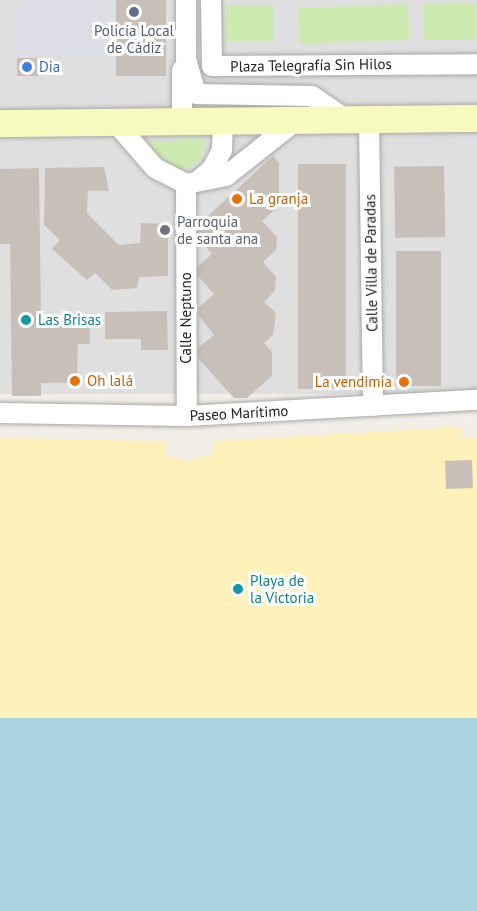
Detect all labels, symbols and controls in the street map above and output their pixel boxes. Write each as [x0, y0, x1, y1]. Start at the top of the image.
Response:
marker: Policía Local de Cádiz [127, 5, 141, 19]
place label: Policía Local de Cádiz [94, 21, 174, 56]
street label: Plaza Telegrafía Sin Hilos [230, 55, 392, 75]
place label: Dia [39, 58, 60, 76]
marker: Dia [20, 60, 34, 74]
place label: La granja [249, 190, 308, 208]
marker: La granja [230, 192, 244, 206]
street label: Calle Villa de Paradas [361, 194, 381, 332]
place label: Parroquia de santa ana [177, 212, 258, 247]
marker: Parroquia de santa ana [158, 223, 172, 237]
street label: Calle Neptuno [177, 272, 195, 364]
place label: Las Brisas [38, 311, 101, 329]
marker: Las Brisas [19, 313, 33, 327]
place label: Oh lalá [87, 372, 133, 390]
place label: La vendimia [314, 373, 392, 391]
marker: Oh lalá [68, 374, 82, 388]
marker: La vendimia [397, 375, 411, 389]
street label: Paseo Marítimo [189, 401, 289, 425]
place label: Playa de la Victoria [250, 571, 315, 606]
marker: Playa de la Victoria [231, 582, 245, 596]

